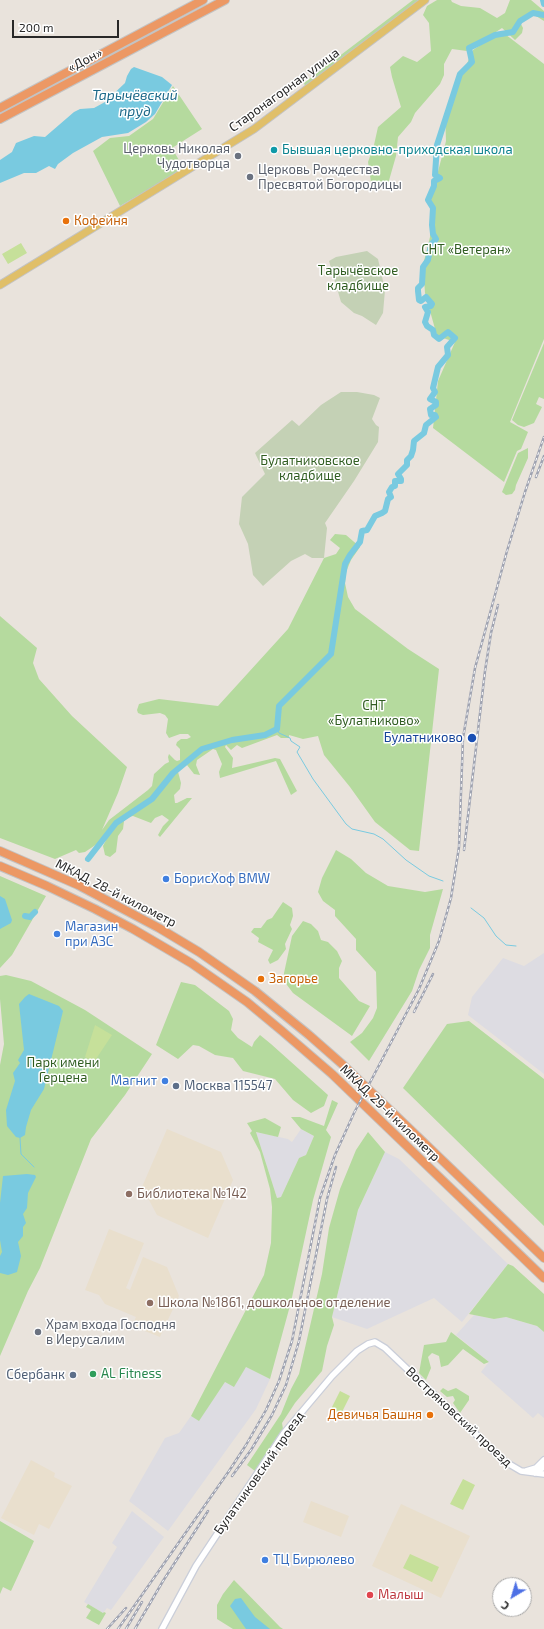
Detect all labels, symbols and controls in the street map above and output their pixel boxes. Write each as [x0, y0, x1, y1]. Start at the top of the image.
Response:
scale bar [14, 12, 121, 38]
text: 200 m [19, 20, 53, 34]
street label: «Дон» [65, 45, 105, 75]
street label: Старонагорная улица [226, 45, 342, 135]
water label: Тарычёвский пруд [92, 87, 178, 120]
place label: Церковь Николая Чудотворца [123, 141, 230, 172]
place label: Бывшая церковно-приходская школа [282, 142, 513, 158]
marker: Бывшая церковно-приходская школа [269, 145, 279, 155]
marker: Церковь Николая Чудотворца [233, 151, 243, 161]
place label: Церковь Рождества Пресвятой Богородицы [258, 162, 402, 193]
marker: Церковь Рождества Пресвятой Богородицы [245, 172, 255, 182]
place label: Кофейня [74, 213, 128, 229]
marker: Кофейня [61, 216, 71, 226]
park label: СНТ «Ветеран» [421, 242, 511, 258]
park label: Тарычёвское кладбище [318, 263, 398, 294]
park label: Булатниковское кладбище [260, 453, 360, 484]
park label: СНТ «Булатниково» [328, 698, 420, 729]
place label: Булатниково [384, 730, 463, 746]
marker: Булатниково [466, 732, 478, 744]
street label: МКАД, 28-й километр [53, 856, 179, 930]
place label: БорисХоф BMW [174, 871, 270, 887]
marker: БорисХоф BMW [161, 874, 171, 884]
place label: Магазин при АЗС [65, 919, 118, 950]
marker: Магазин при АЗС [52, 929, 62, 939]
place label: Загорье [269, 971, 318, 987]
marker: Загорье [256, 974, 266, 984]
park label: Парк имени Герцена [27, 1055, 99, 1086]
street label: МКАД, 29-й километр [337, 1061, 443, 1165]
place label: Магнит [111, 1073, 157, 1089]
marker: Магнит [160, 1076, 170, 1086]
place label: Москва 115547 [184, 1078, 272, 1094]
marker: Москва 115547 [171, 1081, 181, 1091]
place label: Библиотека №142 [137, 1186, 247, 1202]
marker: Библиотека №142 [124, 1189, 134, 1199]
place label: Школа №1861, дошкольное отделение [158, 1295, 391, 1311]
marker: Школа №1861, дошкольное отделение [145, 1298, 155, 1308]
place label: Храм входа Господня в Иерусалим [46, 1317, 176, 1348]
marker: Храм входа Господня в Иерусалим [33, 1327, 43, 1337]
street label: Востряковский проезд [403, 1364, 515, 1470]
place label: AL Fitness [101, 1366, 162, 1382]
place label: Сбербанк [6, 1367, 65, 1383]
marker: AL Fitness [88, 1369, 98, 1379]
marker: Сбербанк [68, 1370, 78, 1380]
place label: Девичья Башня [327, 1407, 422, 1423]
street label: Булатниковский проезд [211, 1408, 307, 1538]
marker: Девичья Башня [425, 1410, 435, 1420]
place label: ТЦ Бирюлево [273, 1552, 355, 1568]
marker: ТЦ Бирюлево [260, 1555, 270, 1565]
north arrow [492, 1577, 532, 1617]
place label: Малыш [378, 1587, 424, 1603]
marker: Малыш [365, 1590, 375, 1600]
text: С [498, 1599, 511, 1613]

